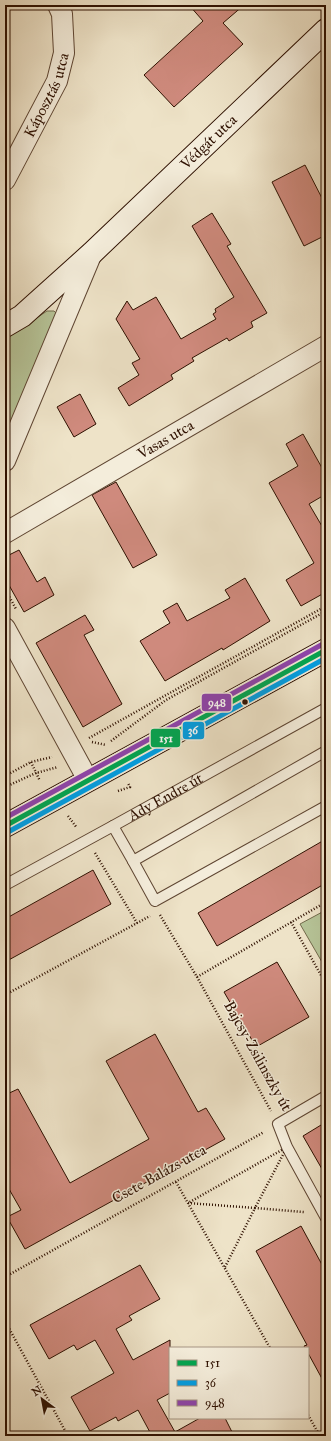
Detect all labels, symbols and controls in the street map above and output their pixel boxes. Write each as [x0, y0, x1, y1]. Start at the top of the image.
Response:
street label: Káposztás utca [20, 50, 73, 140]
street label: Védgát utca [176, 110, 241, 174]
street label: Vasas utca [133, 416, 198, 463]
line badge: 948 [201, 693, 232, 712]
text: 948 [208, 696, 226, 710]
unlabelled marker [240, 697, 250, 707]
line badge: 36 [182, 721, 205, 740]
text: 36 [188, 724, 199, 738]
line badge: 151 [150, 728, 181, 748]
text: 151 [159, 732, 174, 745]
street label: Ady Endre út [124, 769, 206, 825]
street label: Bajcsy-Zsilinszky út [220, 998, 296, 1115]
street label: Csete Balázs utca [109, 1140, 210, 1207]
legend [169, 1347, 309, 1419]
text: 151 [205, 1356, 220, 1370]
text: 36 [205, 1376, 217, 1390]
north arrow [22, 1379, 62, 1419]
text: N [30, 1383, 45, 1399]
text: 948 [205, 1396, 225, 1410]

